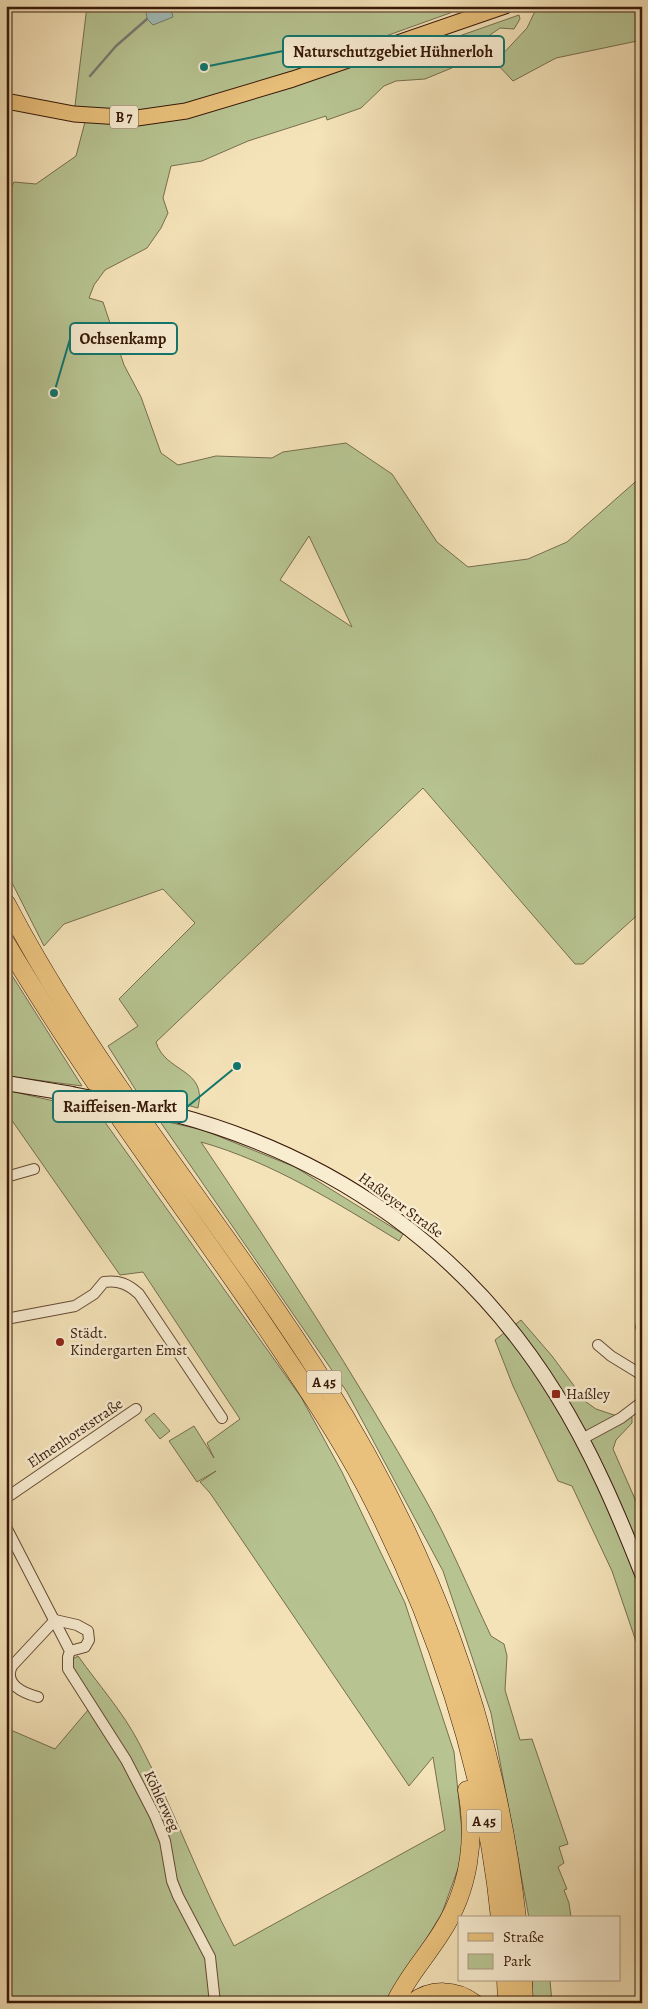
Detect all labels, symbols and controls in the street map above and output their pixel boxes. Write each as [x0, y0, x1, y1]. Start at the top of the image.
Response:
callout: Naturschutzgebiet Hühnerloh [283, 36, 504, 67]
text: Naturschutzgebiet Hühnerloh [293, 41, 493, 63]
road number: B 7 [110, 105, 138, 128]
callout: Ochsenkamp [70, 323, 177, 354]
text: Ochsenkamp [80, 328, 167, 350]
callout: Raiffeisen-Markt [53, 1091, 187, 1122]
text: Raiffeisen-Markt [63, 1096, 178, 1118]
street label: Haßleyer Straße [355, 1167, 448, 1243]
place label: Städt. Kindergarten Emst [70, 1323, 187, 1360]
marker: Städt. Kindergarten Emst [54, 1336, 66, 1348]
road number: A 45 [306, 1370, 342, 1394]
place label: Haßley [566, 1384, 610, 1404]
marker: Haßley [550, 1388, 562, 1400]
street label: Elmenhorststraße [23, 1393, 127, 1472]
street label: Köhlerweg [139, 1767, 185, 1835]
road number: A 45 [466, 1810, 502, 1832]
legend [458, 1916, 620, 1982]
text: Straße [503, 1927, 544, 1947]
text: Park [503, 1951, 532, 1971]

